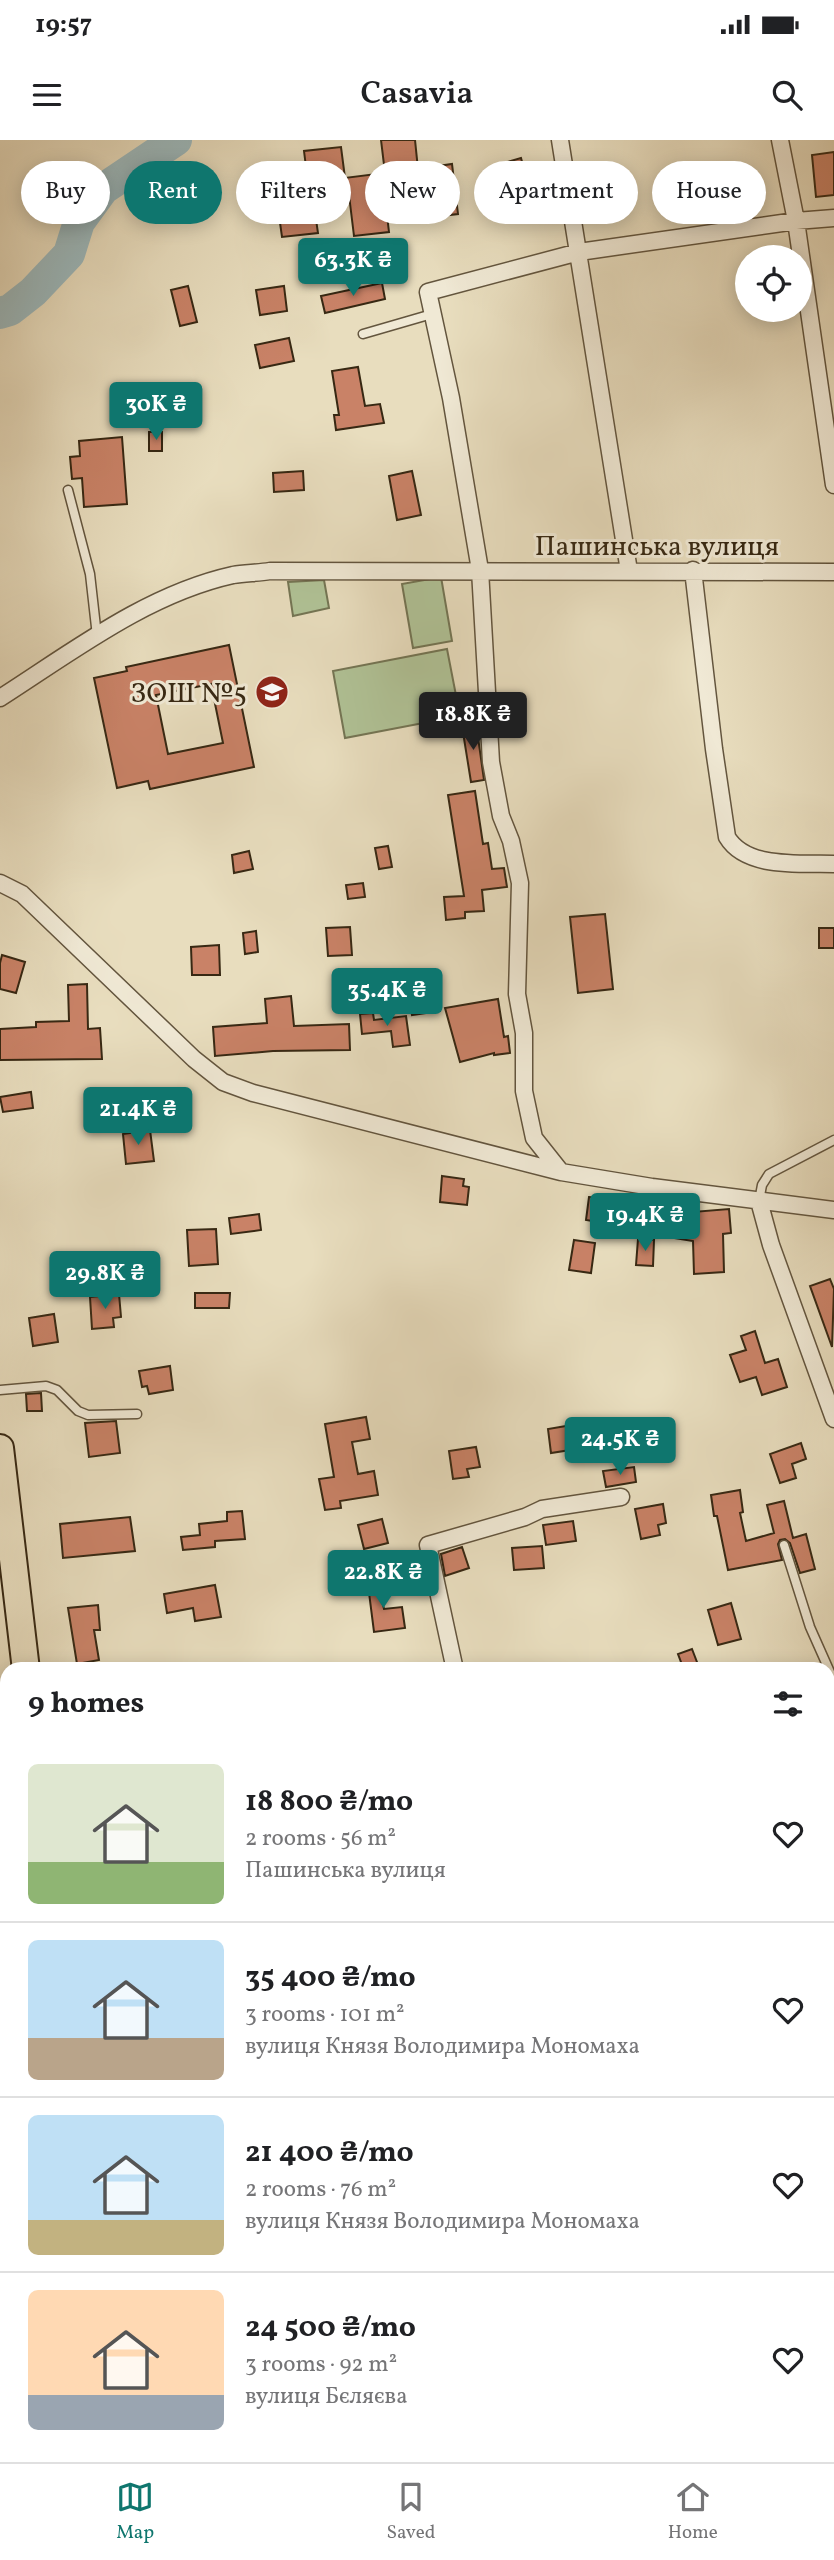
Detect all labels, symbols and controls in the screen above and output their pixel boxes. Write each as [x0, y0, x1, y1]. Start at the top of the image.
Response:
text: 19:57 [35, 7, 92, 43]
text: Casavia [361, 73, 473, 117]
icon: menu [28, 76, 66, 114]
icon: search [768, 76, 806, 114]
chip: Buy [21, 161, 110, 224]
chip: Rent [124, 161, 222, 224]
chip: Filters [236, 161, 351, 224]
chip: New [365, 161, 460, 224]
chip: Apartment [474, 161, 638, 224]
chip: House [652, 161, 766, 224]
pin: 63.3K ₴ [288, 239, 418, 298]
text: 63.3K ₴ [314, 245, 392, 277]
map controls [735, 245, 812, 322]
button: locate [735, 245, 812, 322]
pin: 30K ₴ [107, 383, 205, 442]
text: 30K ₴ [125, 389, 187, 421]
street label: Пашинська вулиця [535, 528, 779, 567]
school or university icon: ЗОШ №5 [253, 673, 291, 711]
place label: ЗОШ №5 [131, 675, 247, 714]
pin: 18.8K ₴ [408, 692, 538, 752]
text: 18.8K ₴ [435, 699, 511, 731]
pin: 35.4K ₴ [322, 968, 452, 1028]
text: 35.4K ₴ [348, 975, 426, 1007]
pin: 21.4K ₴ [73, 1088, 203, 1147]
text: 21.4K ₴ [99, 1094, 177, 1126]
pin: 19.4K ₴ [580, 1194, 710, 1253]
text: 19.4K ₴ [606, 1200, 684, 1232]
pin: 29.8K ₴ [40, 1252, 170, 1311]
text: 29.8K ₴ [65, 1258, 145, 1290]
pin: 24.5K ₴ [555, 1418, 685, 1477]
text: 24.5K ₴ [581, 1424, 659, 1456]
pin: 22.8K ₴ [318, 1550, 448, 1610]
text: 22.8K ₴ [344, 1557, 422, 1589]
text: 9 homes [28, 1683, 144, 1725]
icon: filters [769, 1685, 807, 1723]
text: 18 800 ₴/mo [245, 1781, 413, 1823]
icon: home [84, 1792, 168, 1876]
icon: heart [769, 1815, 807, 1853]
text: 2 rooms · 56 m² [245, 1823, 396, 1855]
text: Пашинська вулиця [245, 1855, 446, 1887]
text: 35 400 ₴/mo [245, 1957, 416, 1999]
icon: home [84, 1968, 168, 2052]
icon: heart [769, 1991, 807, 2029]
text: 3 rooms · 101 m² [245, 1999, 405, 2031]
text: вулиця Князя Володимира Мономаха [245, 2031, 640, 2063]
text: 21 400 ₴/mo [245, 2132, 414, 2174]
icon: home [84, 2143, 168, 2227]
icon: heart [769, 2166, 807, 2204]
text: 2 rooms · 76 m² [245, 2174, 396, 2206]
text: вулиця Князя Володимира Мономаха [245, 2206, 640, 2238]
text: 24 500 ₴/mo [245, 2307, 416, 2349]
icon: home [84, 2318, 168, 2402]
icon: heart [769, 2341, 807, 2379]
text: 3 rooms · 92 m² [245, 2349, 397, 2381]
text: вулиця Бєляєва [245, 2381, 408, 2413]
tab: Map [116, 2478, 154, 2546]
tab: Saved [386, 2478, 435, 2546]
tab: Home [668, 2478, 718, 2546]

